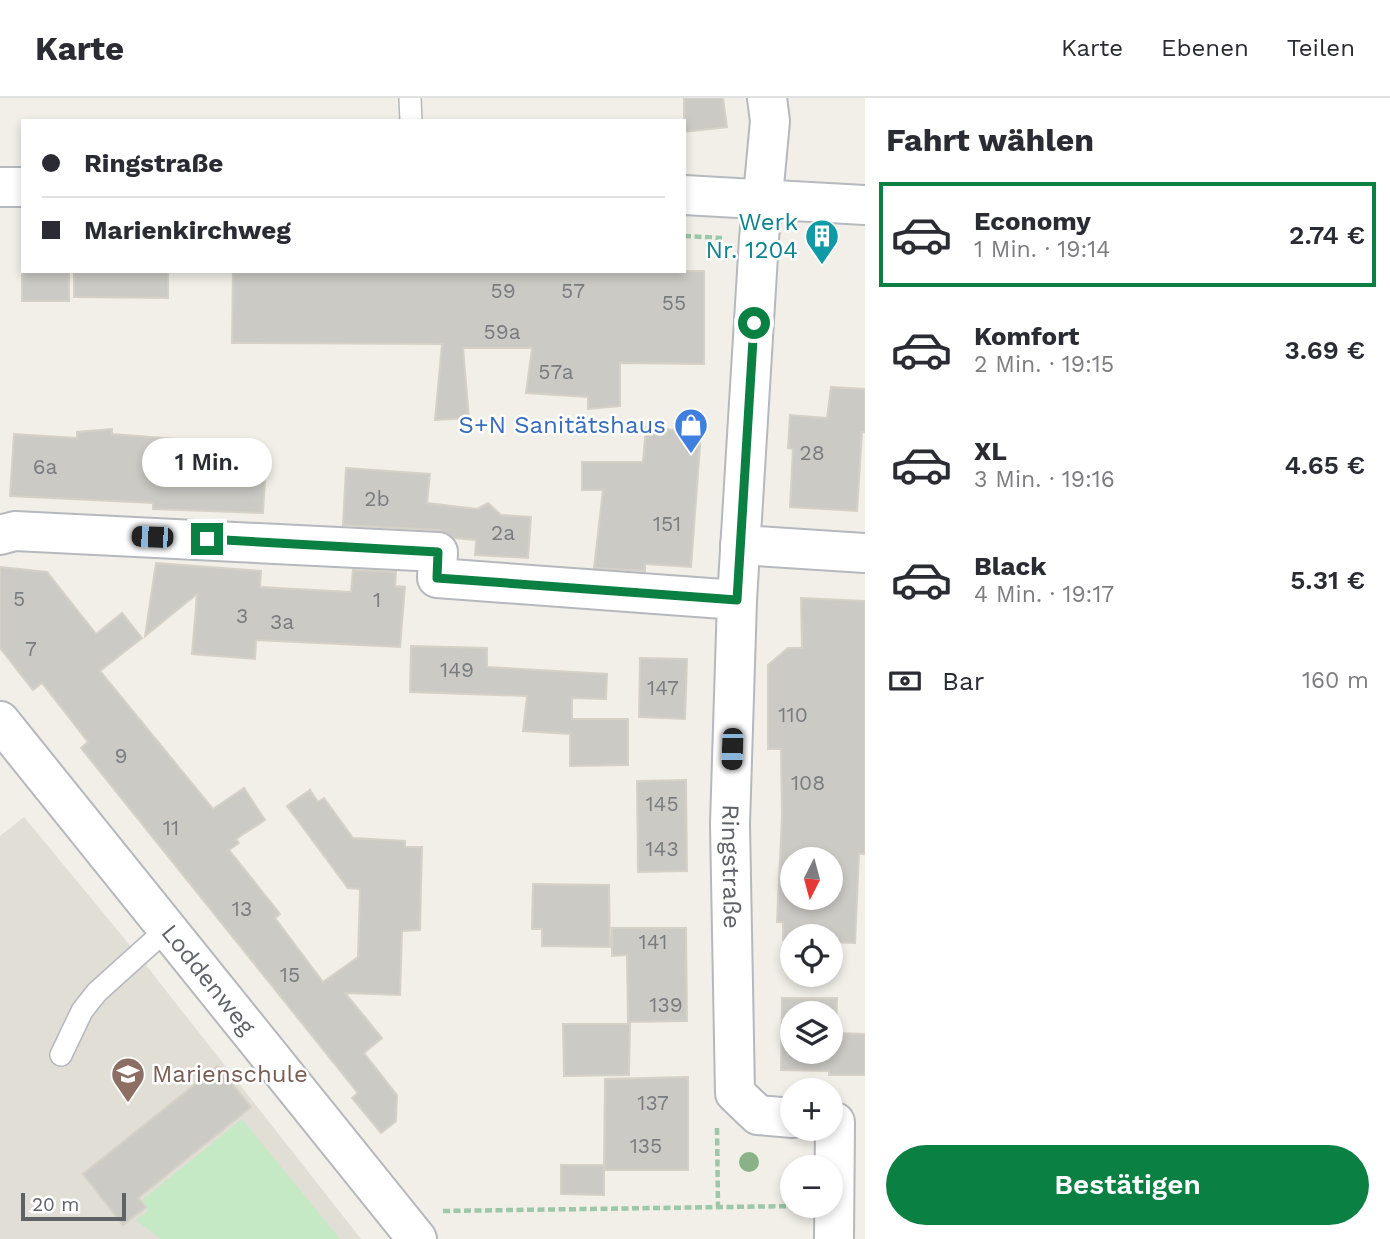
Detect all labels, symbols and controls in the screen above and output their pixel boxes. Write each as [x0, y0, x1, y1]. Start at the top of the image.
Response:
text: Karte [35, 29, 124, 68]
text: Karte [1061, 34, 1123, 62]
text: Ebenen [1161, 34, 1249, 62]
text: Teilen [1287, 34, 1355, 62]
text: Fahrt wählen [886, 121, 1094, 159]
text: Ringstraße [84, 148, 223, 178]
icon: car [890, 203, 953, 266]
text: Economy [974, 206, 1091, 236]
place label: Werk Nr. 1204 [706, 208, 798, 264]
text: Marienkirchweg [84, 215, 291, 245]
building icon: Werk Nr. 1204 [803, 217, 841, 266]
text: 2.74 € [1289, 220, 1365, 250]
text: 1 Min. · 19:14 [974, 236, 1110, 263]
house number: 59 [490, 278, 516, 303]
house number: 57 [561, 278, 585, 303]
house number: 55 [662, 290, 686, 315]
route start [738, 307, 770, 339]
icon: car [890, 318, 953, 381]
house number: 59a [483, 319, 521, 344]
text: Komfort [974, 321, 1079, 351]
text: 3.69 € [1284, 335, 1365, 365]
text: 2 Min. · 19:15 [974, 351, 1114, 378]
house number: 57a [538, 359, 574, 384]
shop icon: S+N Sanitätshaus [672, 406, 710, 455]
place label: S+N Sanitätshaus [459, 411, 666, 439]
icon: car [890, 433, 953, 496]
text: XL [974, 436, 1007, 466]
callout: 1 Min. [142, 438, 272, 486]
house number: 28 [799, 440, 825, 465]
text: 1 Min. [175, 449, 239, 476]
text: 4.65 € [1284, 450, 1365, 480]
house number: 6a [33, 454, 57, 479]
text: 3 Min. · 19:16 [974, 466, 1115, 493]
house number: 2b [364, 486, 390, 511]
house number: 151 [653, 511, 681, 536]
house number: 2a [491, 520, 515, 545]
route end [191, 523, 223, 555]
car [131, 526, 174, 548]
icon: car [890, 548, 953, 611]
text: Black [974, 551, 1046, 581]
text: 5.31 € [1290, 565, 1365, 595]
text: 4 Min. · 19:17 [974, 581, 1114, 608]
house number: 5 [13, 586, 25, 611]
house number: 1 [373, 587, 381, 612]
house number: 3 [236, 603, 248, 628]
house number: 3a [270, 609, 294, 634]
house number: 7 [25, 636, 37, 661]
house number: 149 [440, 657, 474, 682]
icon: cash [886, 662, 924, 700]
text: Bar [942, 666, 984, 696]
text: 160 m [1302, 667, 1369, 694]
house number: 147 [647, 675, 679, 700]
house number: 110 [778, 702, 808, 727]
car [721, 728, 744, 770]
house number: 9 [115, 743, 127, 768]
house number: 108 [791, 770, 825, 795]
house number: 145 [645, 791, 679, 816]
street label: Ringstraße [716, 804, 746, 929]
house number: 11 [163, 815, 179, 840]
house number: 143 [645, 836, 679, 861]
north arrow [780, 847, 844, 910]
map controls [780, 847, 843, 1218]
house number: 13 [232, 896, 252, 921]
street label: Loddenweg [155, 919, 261, 1041]
button: locate [780, 924, 843, 987]
house number: 141 [639, 929, 667, 954]
house number: 15 [280, 962, 300, 987]
house number: 139 [649, 992, 683, 1017]
button: layers [780, 1001, 843, 1064]
school or university icon: Marienschule [109, 1055, 147, 1104]
place label: Marienschule [152, 1060, 308, 1088]
button: + [780, 1078, 843, 1141]
house number: 137 [637, 1090, 669, 1115]
house number: 135 [630, 1133, 662, 1158]
button: Bestätigen [886, 1145, 1369, 1225]
button: − [780, 1155, 843, 1218]
scale bar [21, 1190, 126, 1222]
text: 20 m [32, 1193, 79, 1216]

